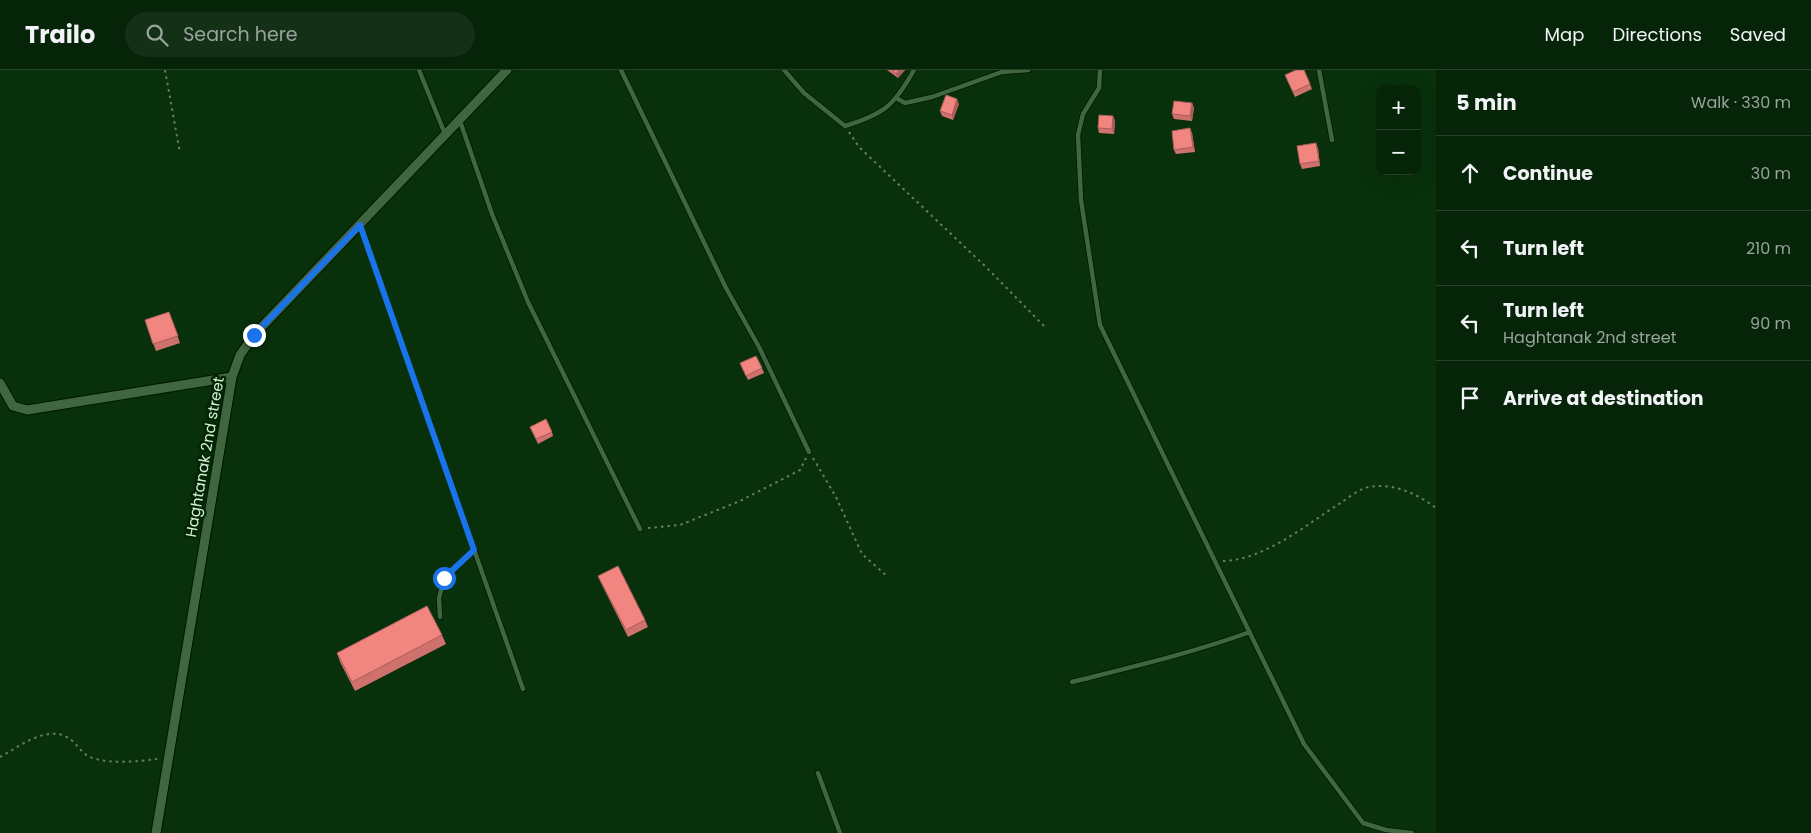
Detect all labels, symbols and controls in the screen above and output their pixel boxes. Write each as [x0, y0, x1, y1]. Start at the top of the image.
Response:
search box [125, 12, 475, 57]
text: Trailo [25, 18, 95, 51]
icon: search [143, 21, 171, 49]
text: Search here [183, 21, 298, 48]
text: Map [1545, 22, 1584, 47]
text: Directions [1612, 22, 1702, 47]
text: Saved [1730, 22, 1786, 47]
map controls [1376, 85, 1421, 175]
button: + [1376, 85, 1421, 130]
text: 5 min [1456, 88, 1517, 117]
text: Walk · 330 m [1691, 91, 1791, 114]
button: − [1376, 130, 1421, 175]
icon: ahead [1456, 159, 1484, 187]
text: Continue [1503, 160, 1593, 187]
text: 30 m [1751, 162, 1791, 185]
icon: left [1456, 234, 1484, 262]
text: Turn left [1503, 235, 1584, 262]
text: 210 m [1746, 237, 1791, 260]
text: Turn left [1503, 297, 1584, 324]
icon: left [1456, 309, 1484, 337]
text: 90 m [1750, 312, 1791, 335]
route end [243, 324, 266, 347]
text: Haghtanak 2nd street [1503, 326, 1677, 349]
street label: Haghtanak 2nd street [180, 375, 229, 539]
icon: arrive [1456, 384, 1484, 412]
text: Arrive at destination [1503, 385, 1704, 412]
route start [433, 567, 456, 590]

